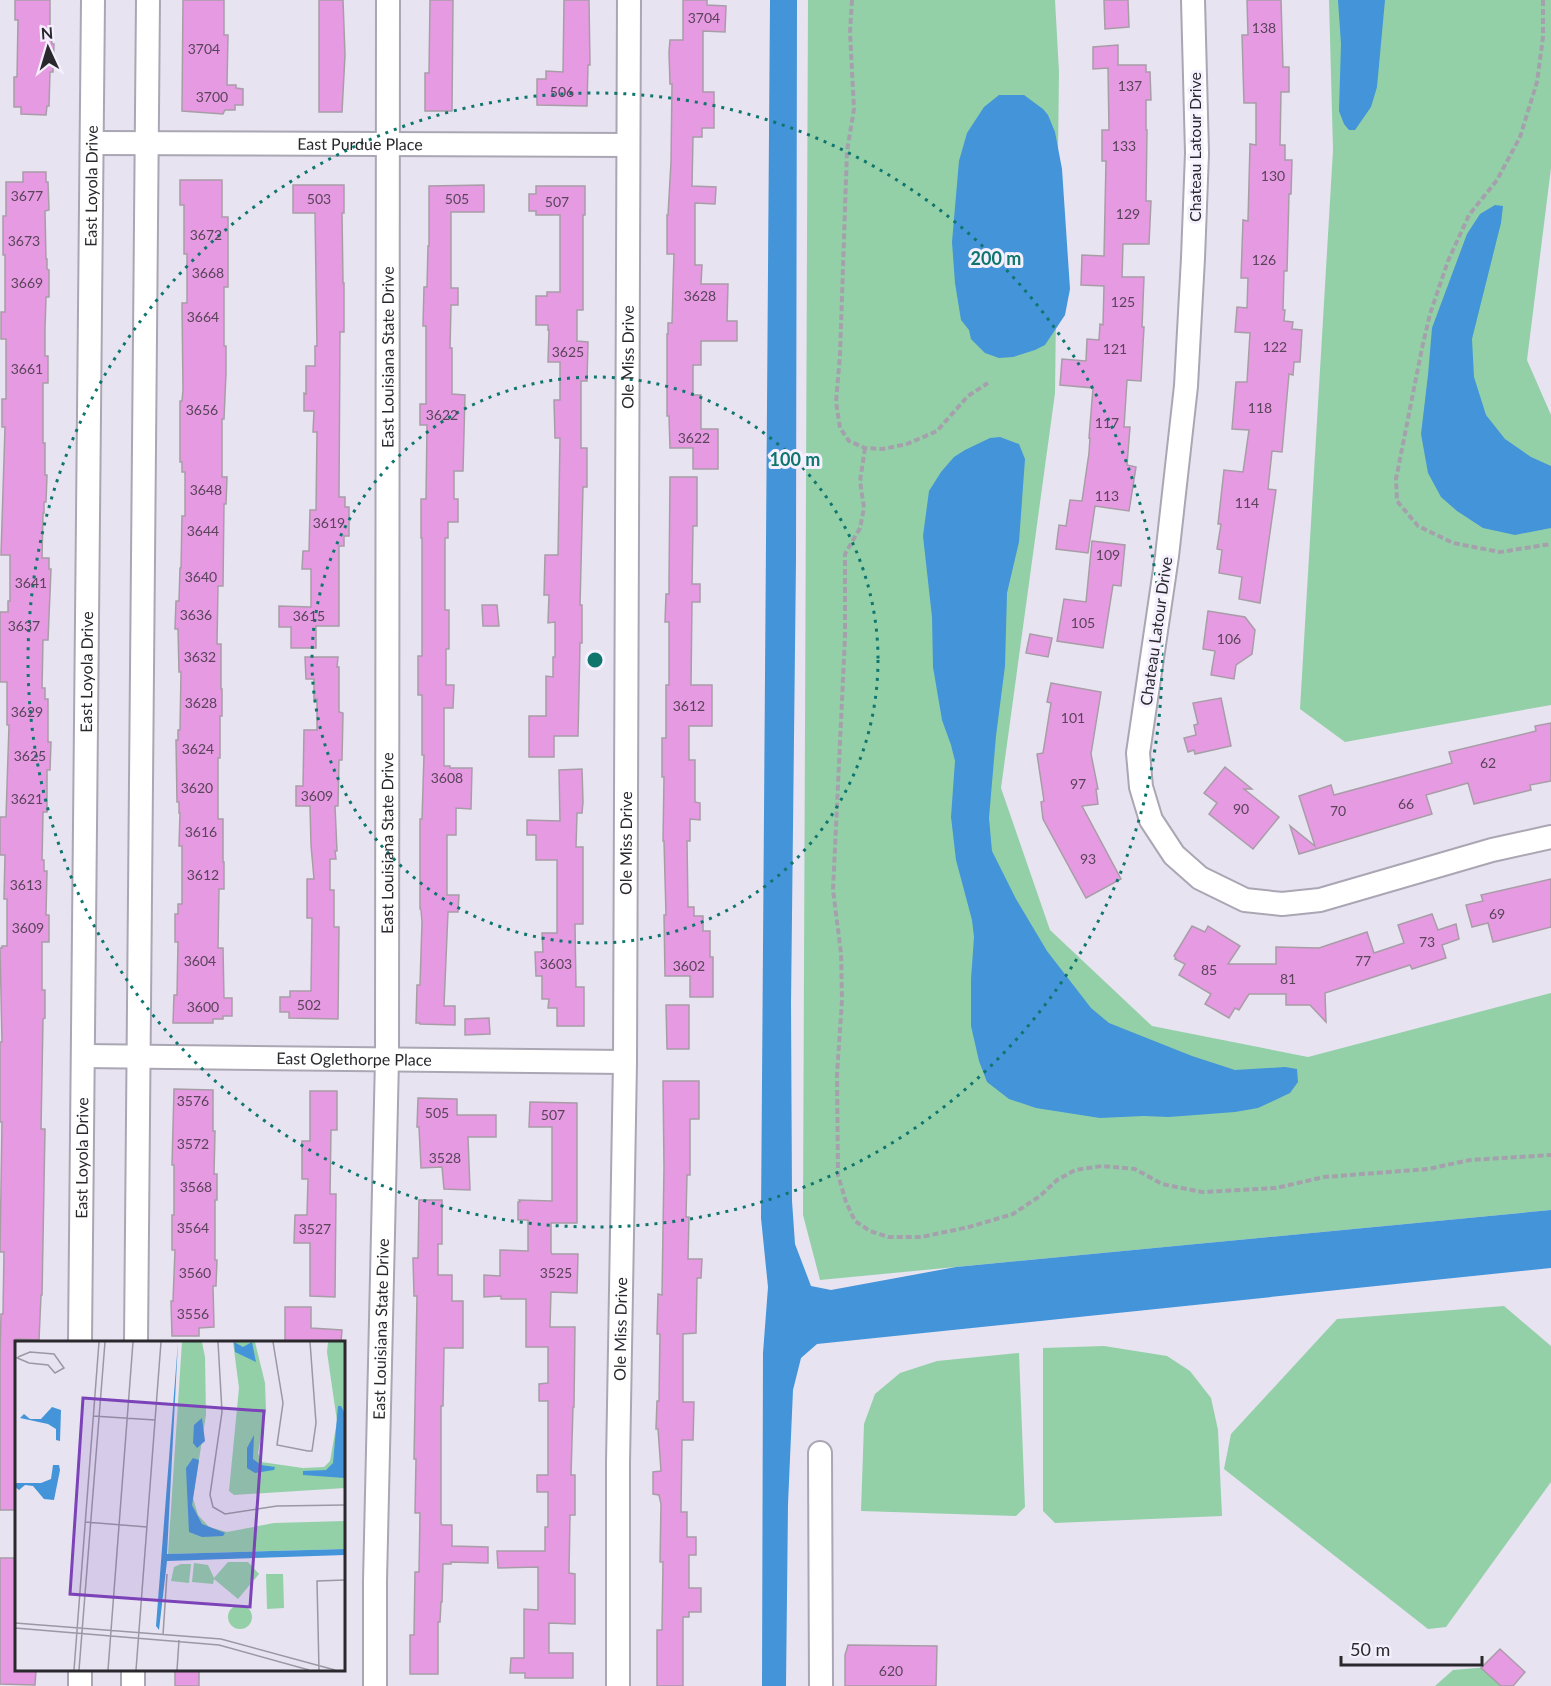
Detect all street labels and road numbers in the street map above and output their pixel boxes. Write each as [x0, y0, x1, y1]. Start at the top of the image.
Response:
street label: Chateau Latour Drive [1185, 72, 1204, 222]
street label: East Loyola Drive [81, 125, 101, 247]
street label: East Purdue Place [297, 134, 423, 153]
street label: East Louisiana State Drive [378, 266, 397, 448]
street label: Ole Miss Drive [617, 305, 637, 409]
street label: Chateau Latour Drive [1136, 555, 1175, 707]
street label: East Loyola Drive [76, 611, 96, 733]
street label: East Louisiana State Drive [377, 752, 396, 934]
street label: Ole Miss Drive [616, 791, 635, 895]
street label: East Oglethorpe Place [276, 1048, 432, 1069]
street label: East Loyola Drive [71, 1097, 91, 1219]
street label: East Louisiana State Drive [369, 1238, 392, 1420]
street label: Ole Miss Drive [609, 1277, 630, 1381]

